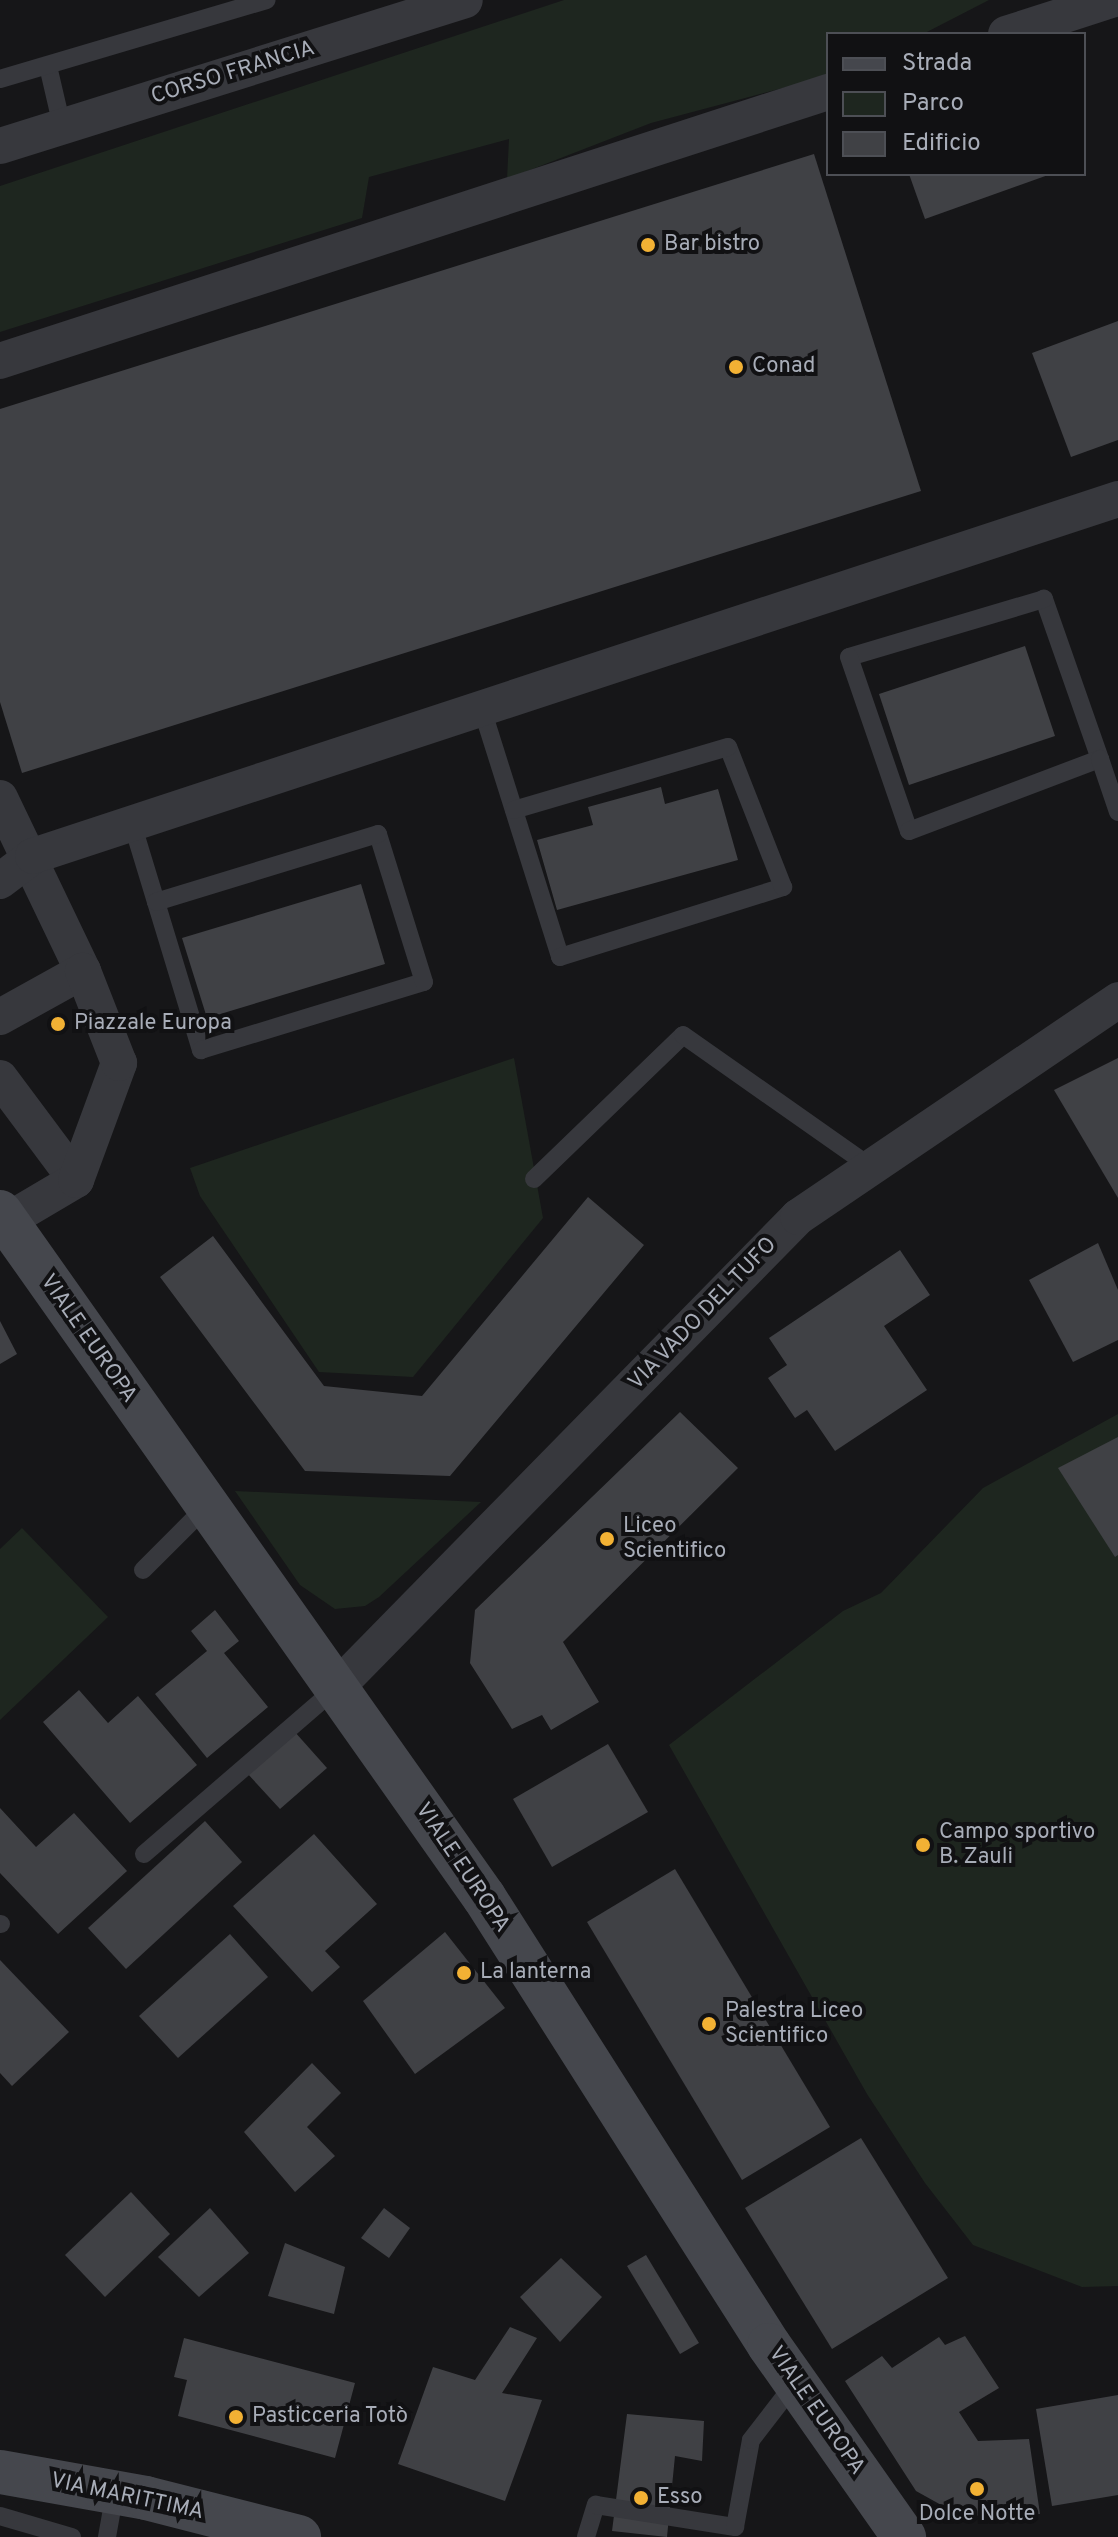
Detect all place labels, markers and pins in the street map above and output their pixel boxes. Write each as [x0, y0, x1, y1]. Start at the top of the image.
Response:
place label: Bar bistro [664, 232, 760, 258]
marker: Bar bistro [639, 236, 657, 254]
place label: Conad [752, 354, 815, 380]
marker: Conad [727, 358, 745, 376]
place label: Piazzale Europa [74, 1011, 232, 1037]
marker: Piazzale Europa [49, 1015, 67, 1033]
place label: Liceo Scientifico [623, 1513, 726, 1564]
marker: Liceo Scientifico [598, 1530, 616, 1548]
place label: Campo sportivo B. Zauli [939, 1819, 1095, 1870]
marker: Campo sportivo B. Zauli [914, 1836, 932, 1854]
place label: La lanterna [480, 1960, 591, 1986]
marker: La lanterna [455, 1964, 473, 1982]
place label: Palestra Liceo Scientifico [725, 1998, 863, 2050]
marker: Palestra Liceo Scientifico [700, 2015, 718, 2033]
place label: Pasticceria Totò [252, 2404, 409, 2430]
marker: Pasticceria Totò [227, 2408, 245, 2426]
marker: Dolce Notte [968, 2480, 986, 2498]
place label: Esso [657, 2485, 702, 2511]
marker: Esso [632, 2489, 650, 2507]
place label: Dolce Notte [919, 2502, 1035, 2528]

